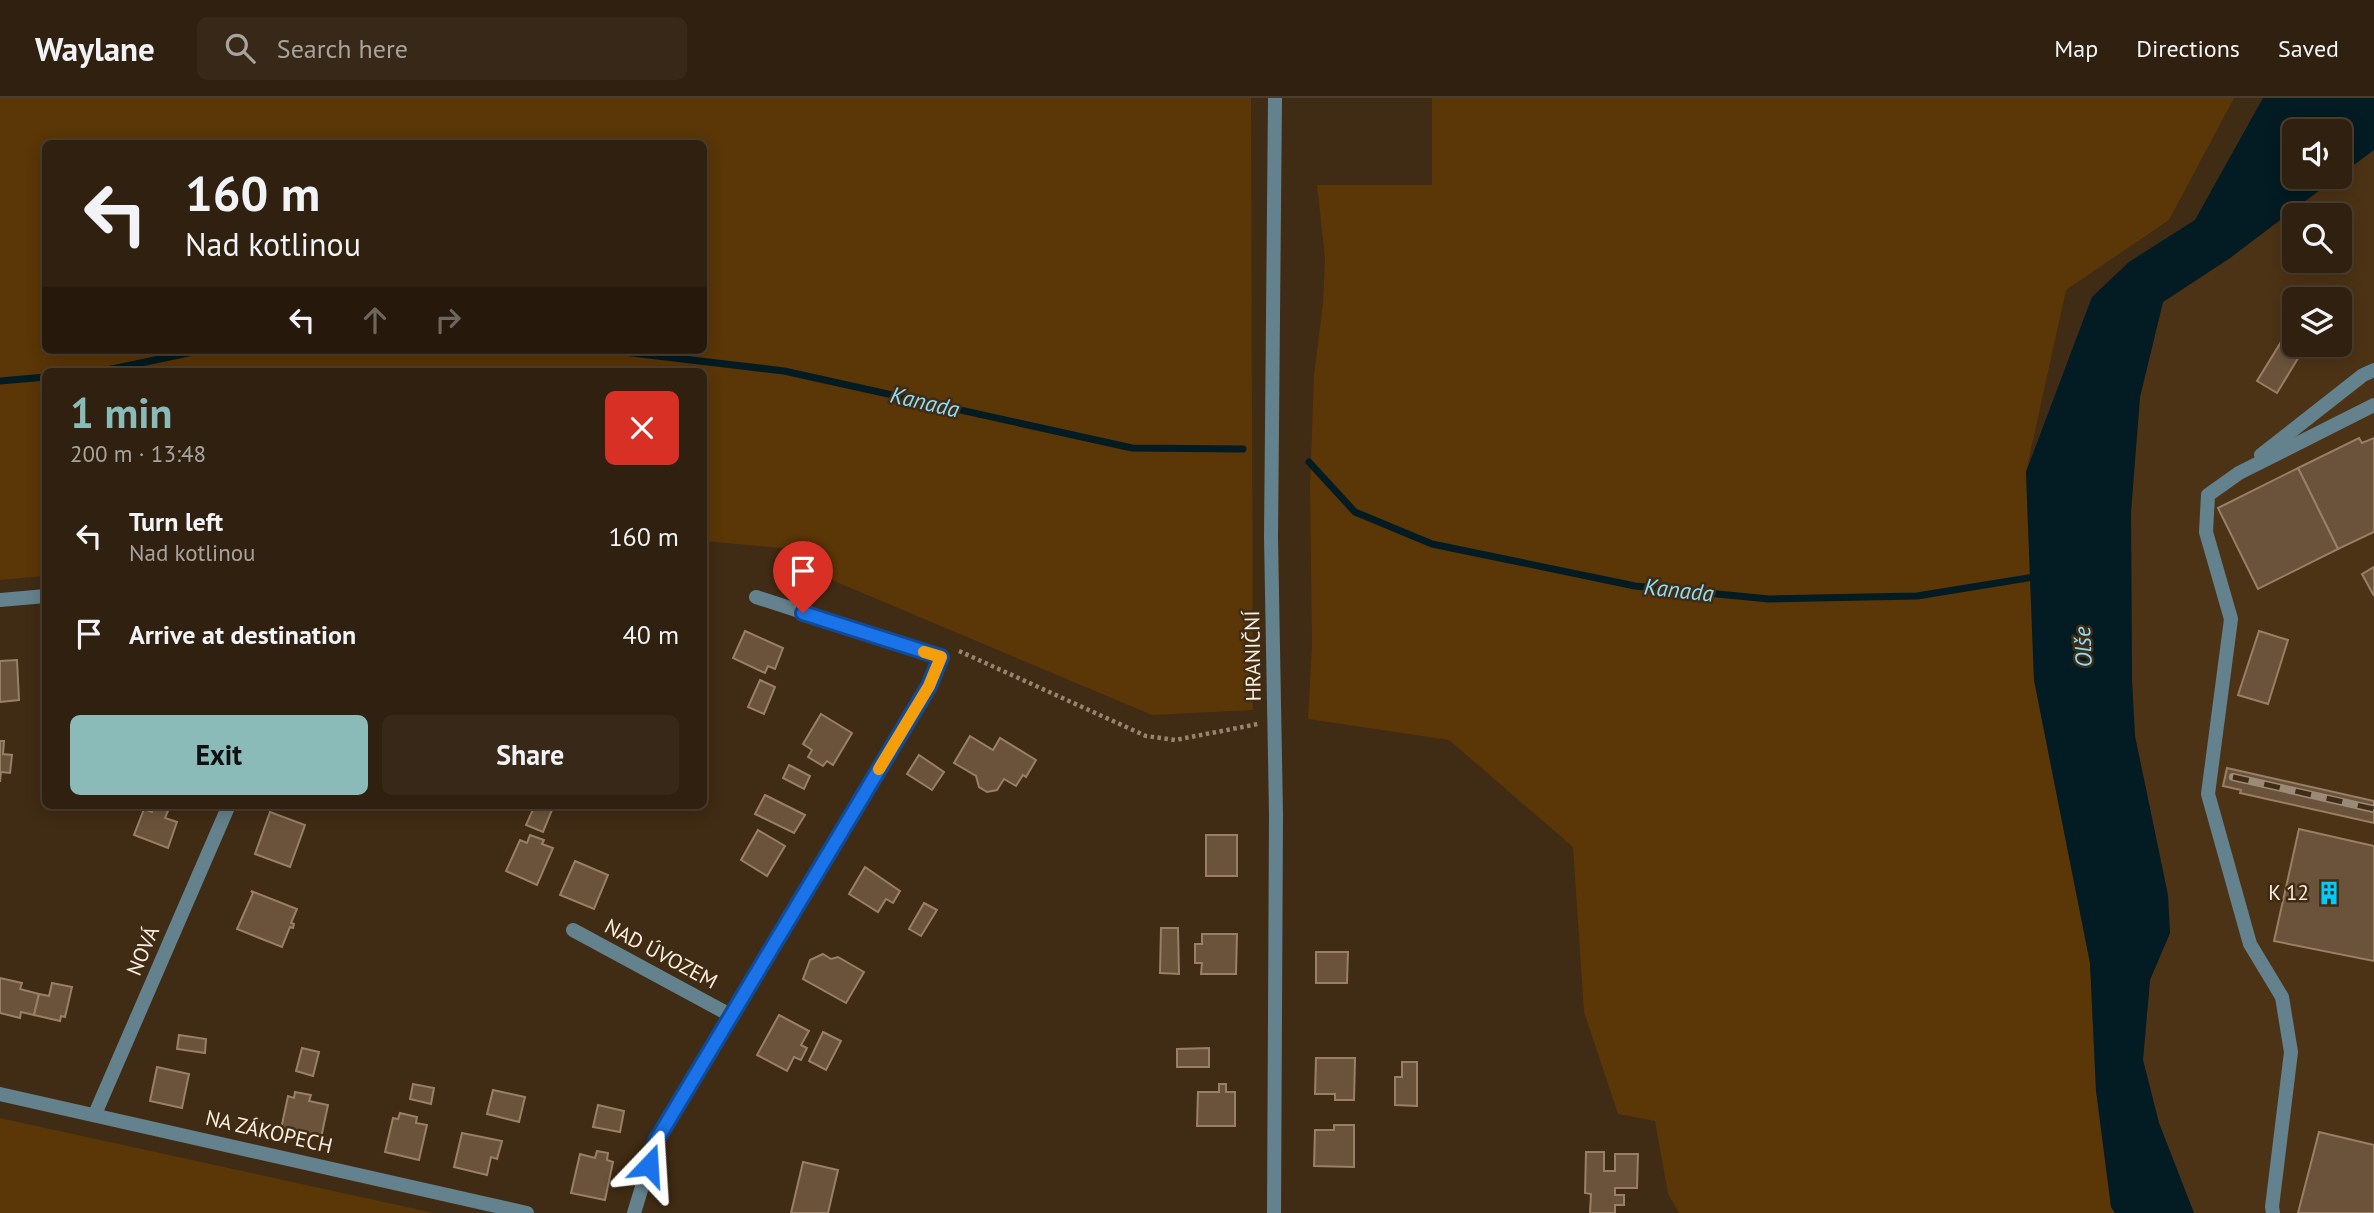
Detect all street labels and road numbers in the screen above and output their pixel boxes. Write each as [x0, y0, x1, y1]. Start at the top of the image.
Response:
street label: HRANIČNÍ [1238, 609, 1267, 702]
street label: NAD ÚVOZEM [600, 913, 722, 995]
street label: NOVÁ [120, 921, 165, 980]
street label: NA ZÁKOPECH [203, 1104, 335, 1159]

